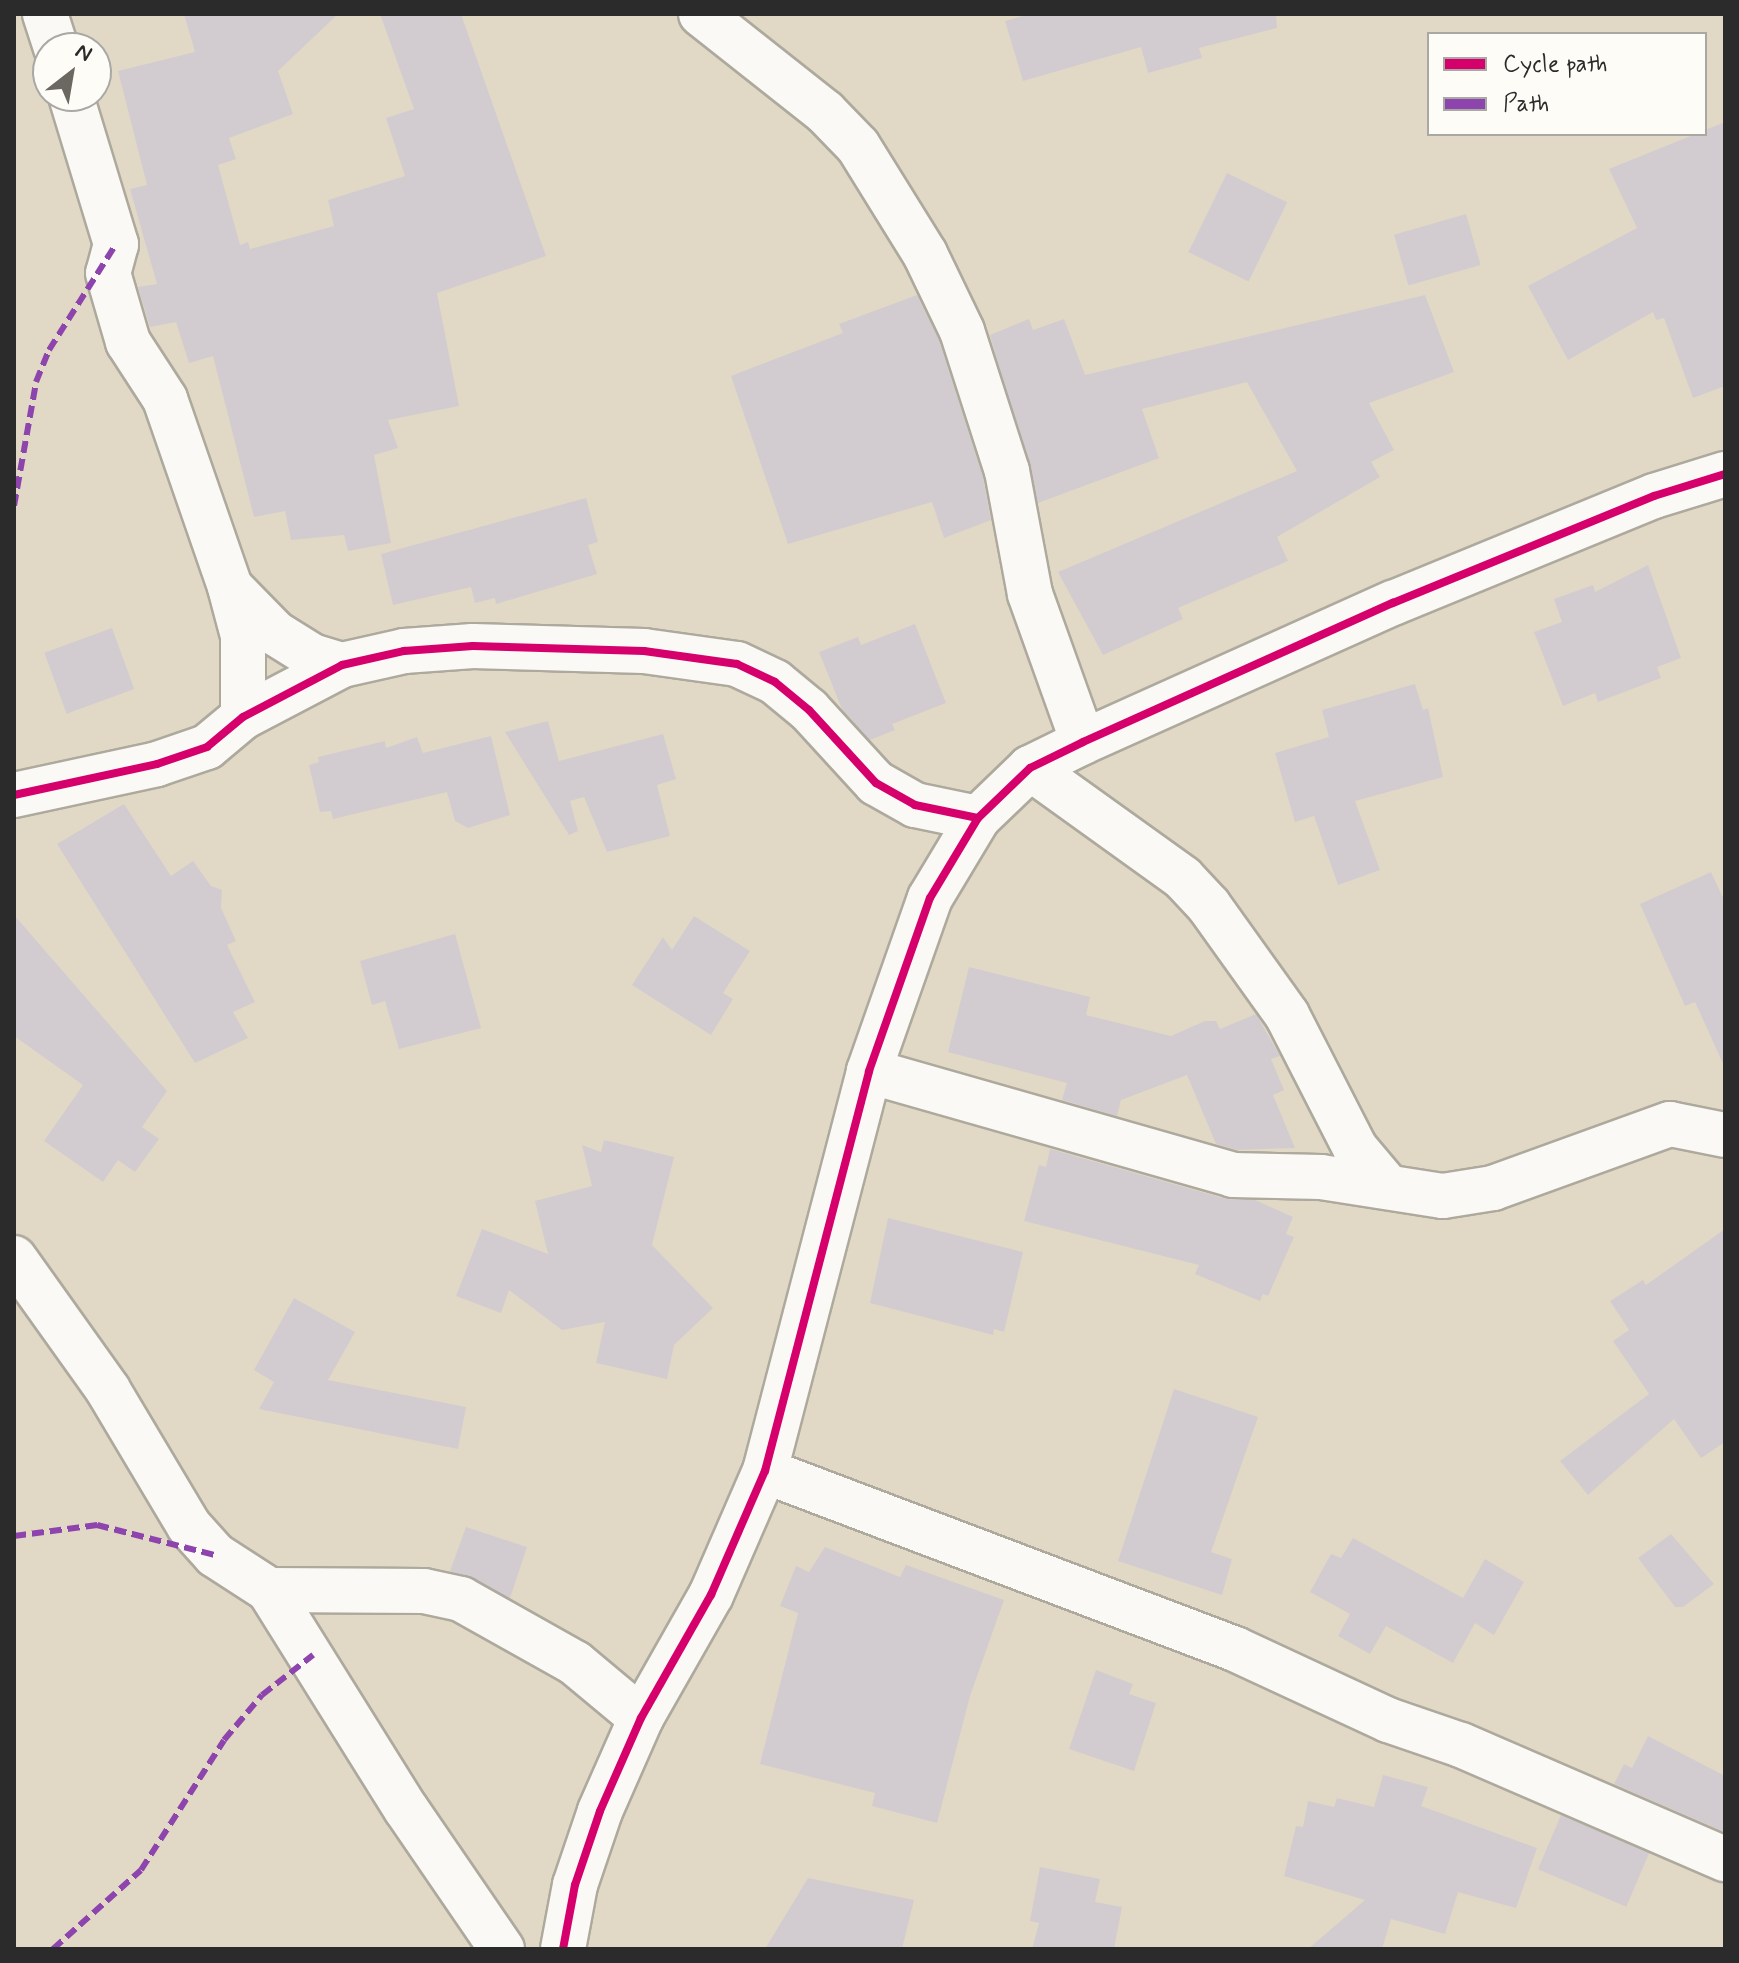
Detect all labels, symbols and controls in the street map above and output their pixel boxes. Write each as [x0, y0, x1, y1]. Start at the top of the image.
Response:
north arrow [32, 32, 112, 112]
legend [1427, 32, 1707, 136]
text: N [70, 37, 97, 69]
text: Cycle path [1503, 49, 1608, 80]
text: Path [1503, 89, 1549, 120]

